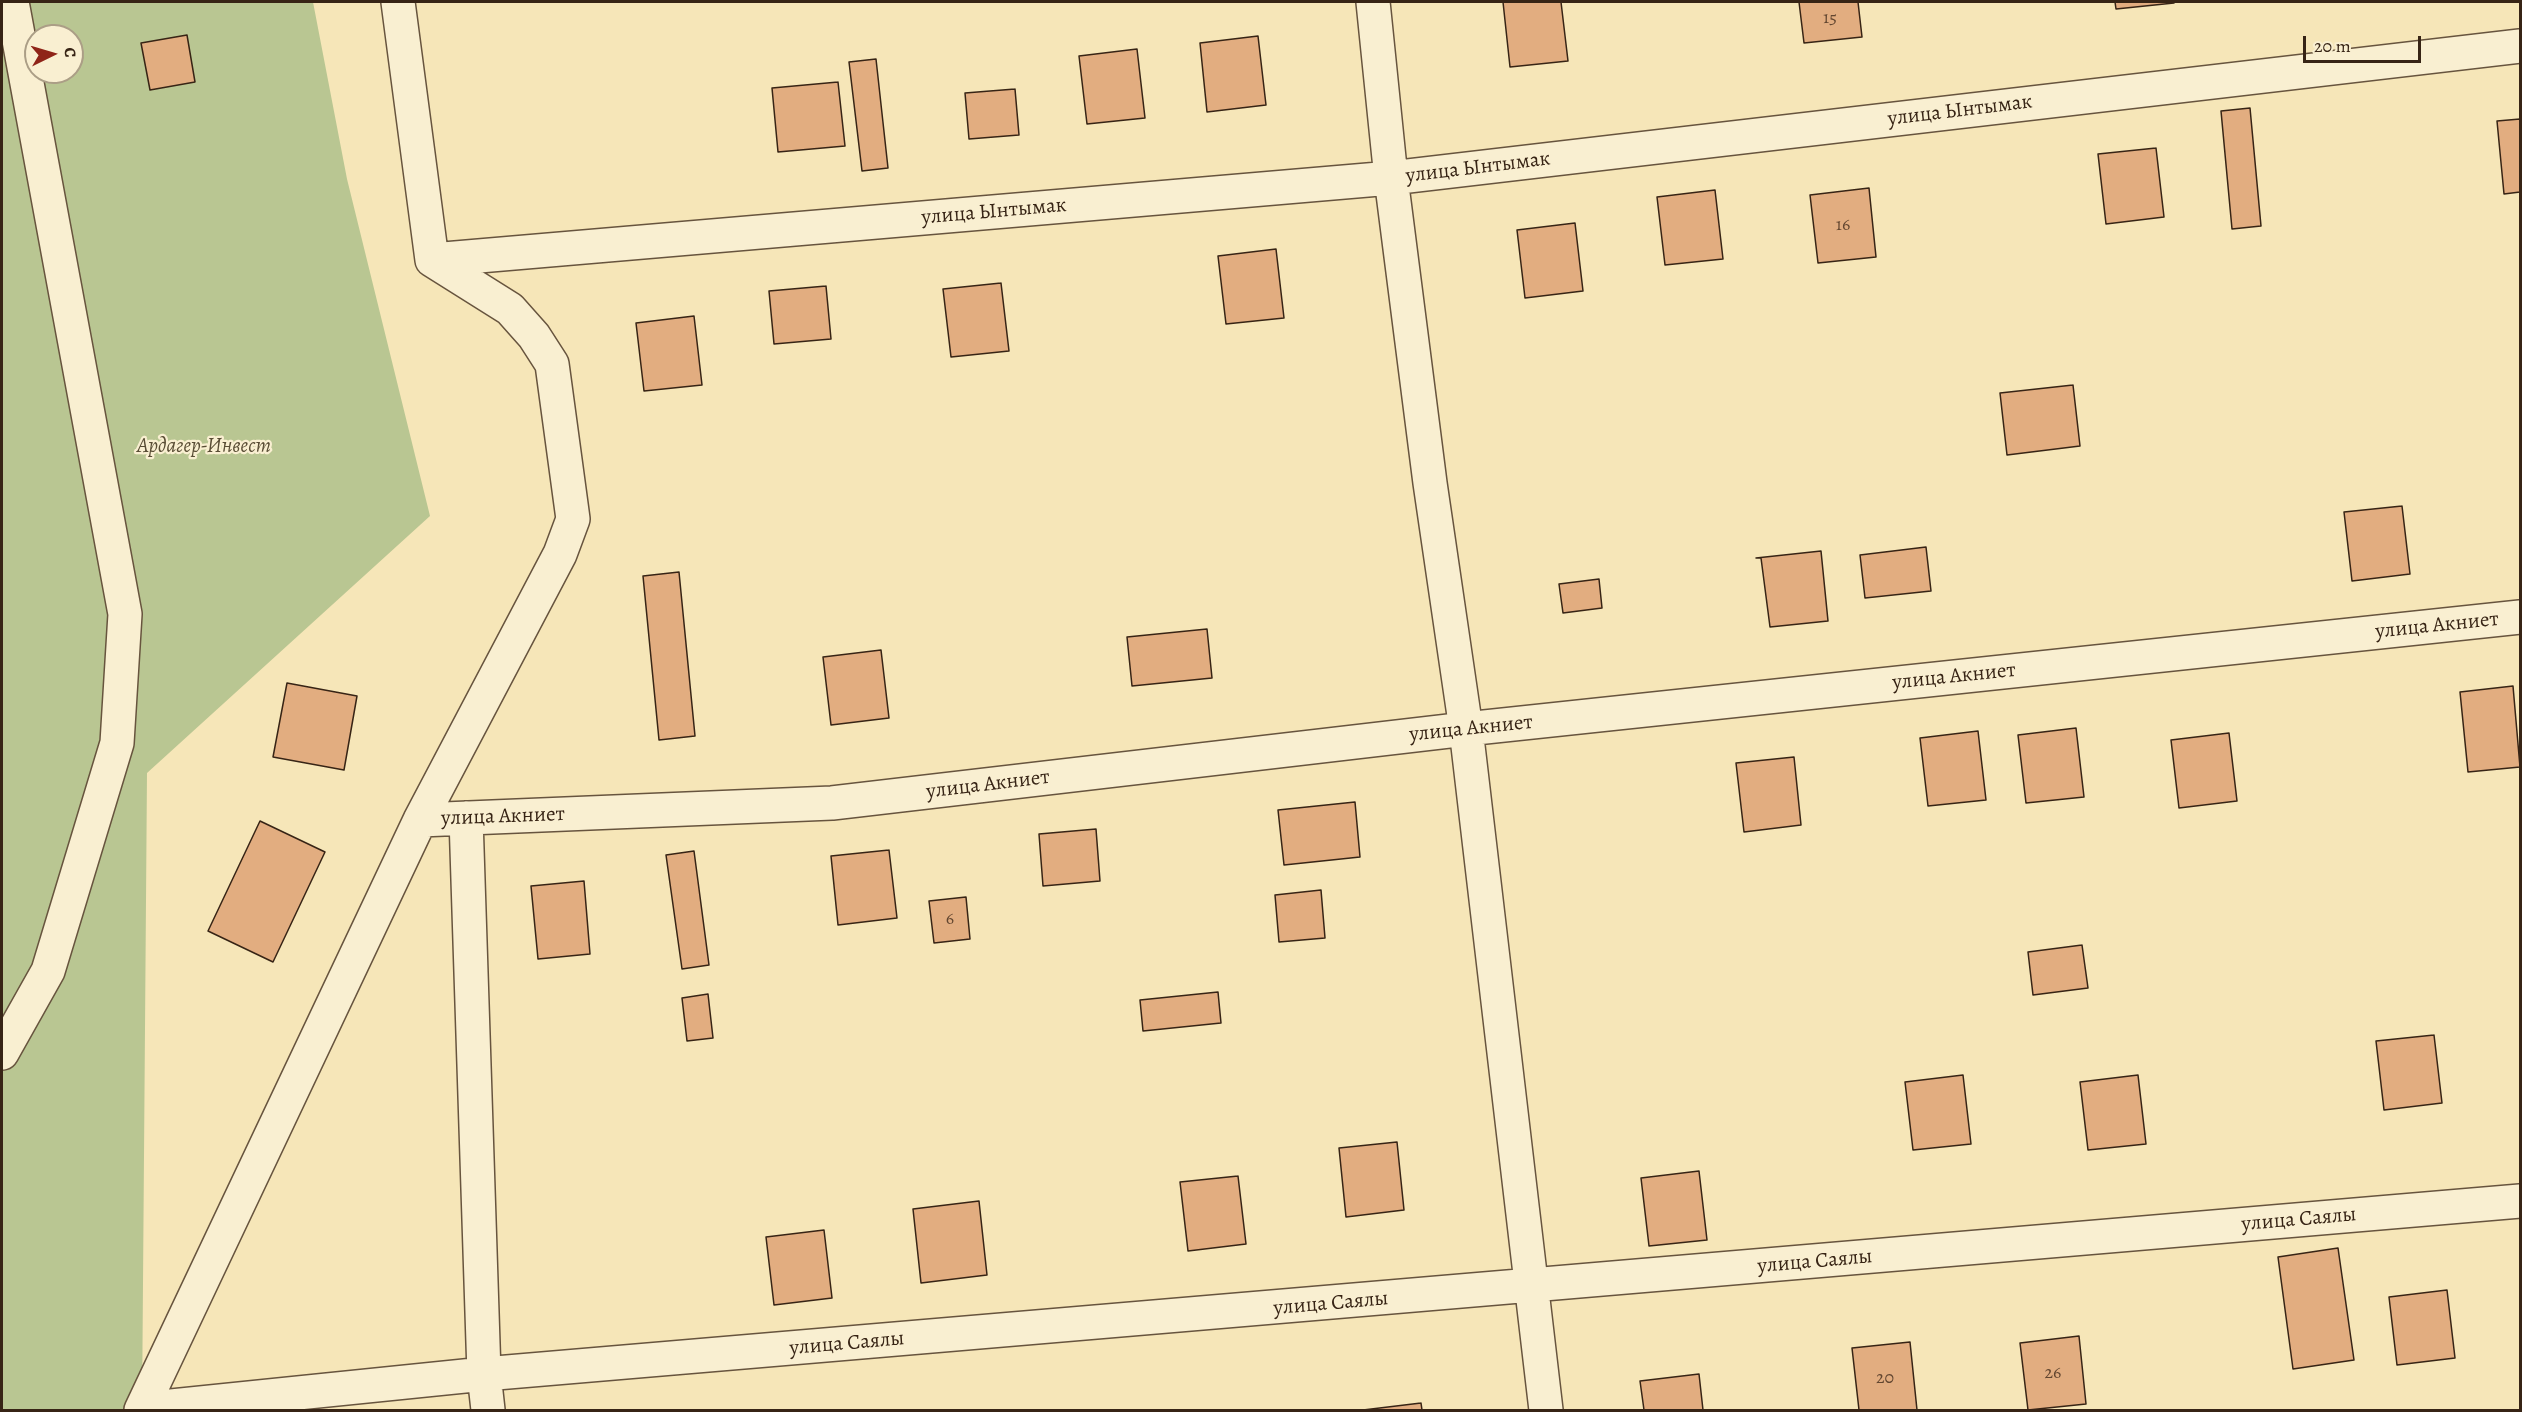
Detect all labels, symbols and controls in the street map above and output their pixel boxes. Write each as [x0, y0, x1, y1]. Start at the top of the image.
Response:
house number: 15 [1823, 8, 1837, 30]
north arrow [24, 24, 84, 84]
scale bar [2306, 24, 2424, 62]
text: 20 m [2314, 34, 2351, 58]
text: С [59, 47, 81, 58]
street label: улица Ынтымак [1886, 90, 2034, 132]
street label: улица Ынтымак [1404, 147, 1552, 189]
street label: улица Ынтымак [920, 193, 1068, 231]
house number: 16 [1836, 215, 1850, 237]
park label: Ардагер-Инвест [137, 434, 271, 460]
street label: улица Акниет [2374, 607, 2500, 645]
street label: улица Акниет [1891, 658, 2017, 696]
street label: улица Акниет [1408, 710, 1534, 748]
street label: улица Акниет [925, 765, 1051, 805]
street label: улица Акниет [441, 802, 565, 832]
house number: 6 [946, 909, 954, 931]
street label: улица Саялы [2241, 1202, 2357, 1238]
street label: улица Саялы [1757, 1244, 1873, 1280]
street label: улица Саялы [1273, 1286, 1389, 1322]
street label: улица Саялы [789, 1326, 905, 1362]
house number: 26 [2045, 1363, 2061, 1385]
house number: 20 [1876, 1368, 1894, 1390]

